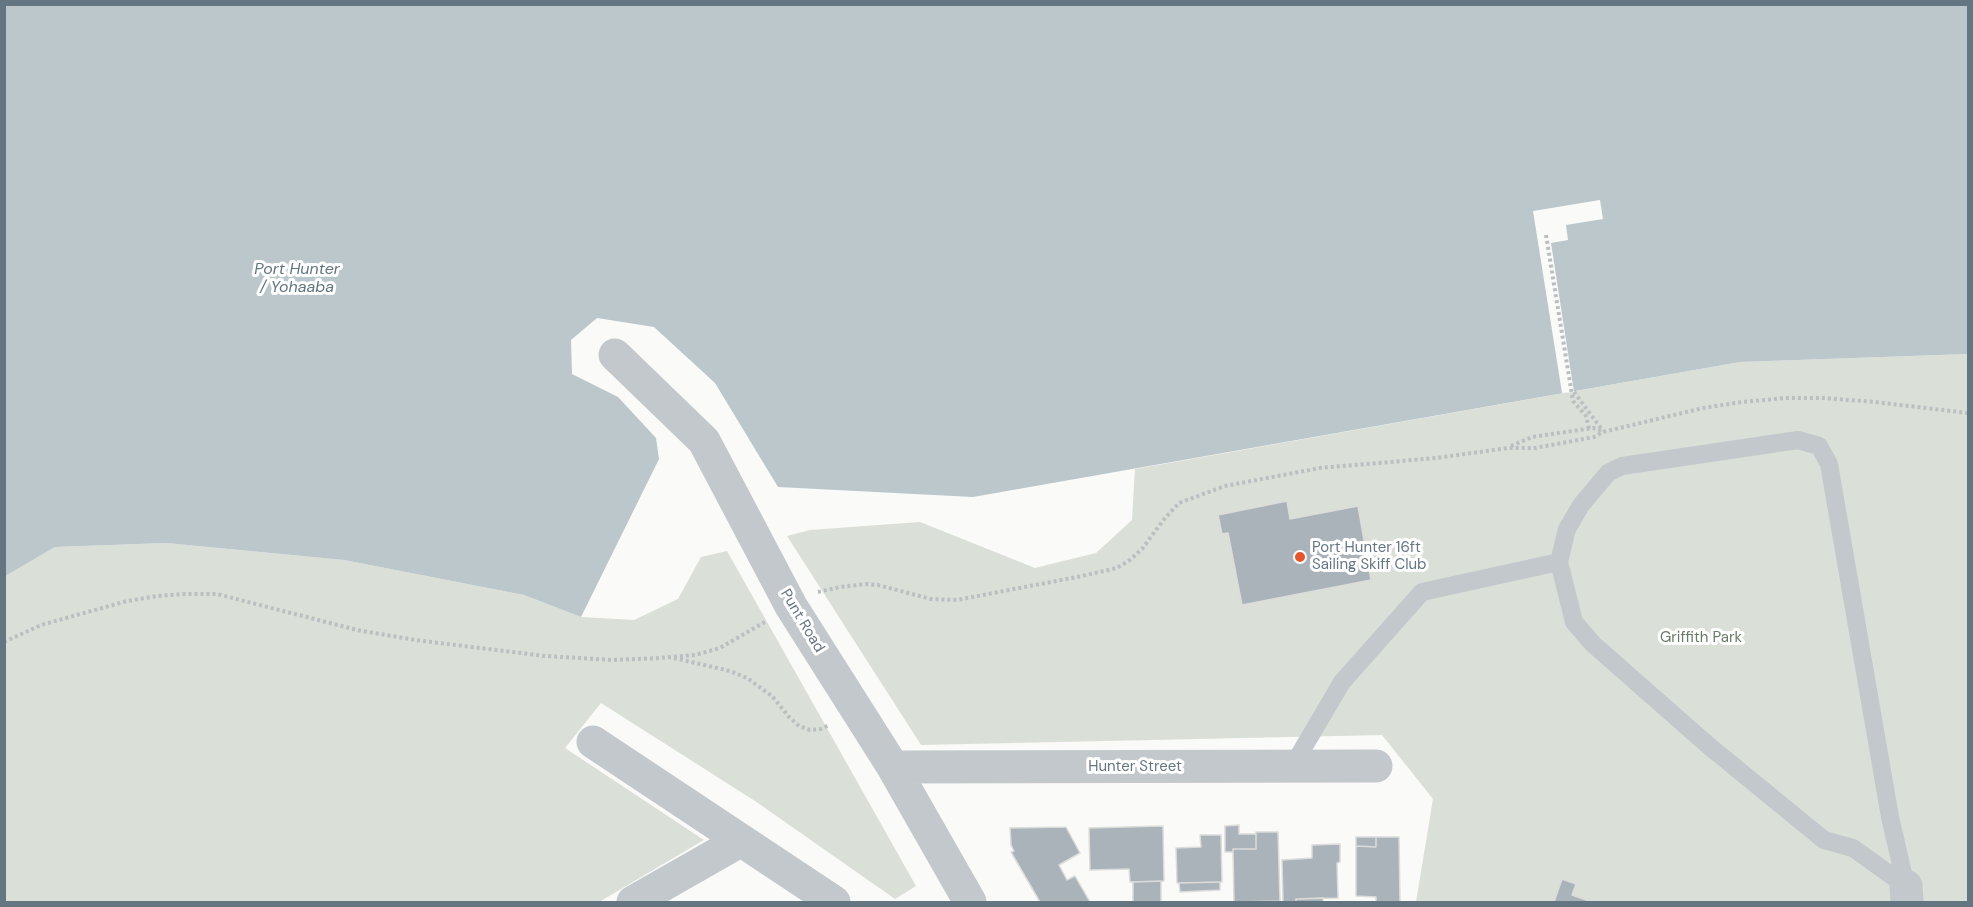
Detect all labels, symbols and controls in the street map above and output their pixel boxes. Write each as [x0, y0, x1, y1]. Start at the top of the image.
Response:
water label: Port Hunter / Yohaaba [254, 260, 340, 298]
place label: Port Hunter 16ft Sailing Skiff Club [1312, 539, 1427, 574]
marker: Port Hunter 16ft Sailing Skiff Club [1293, 550, 1307, 564]
street label: Punt Road [776, 586, 828, 656]
park label: Griffith Park [1660, 629, 1742, 647]
street label: Hunter Street [1088, 758, 1182, 776]

